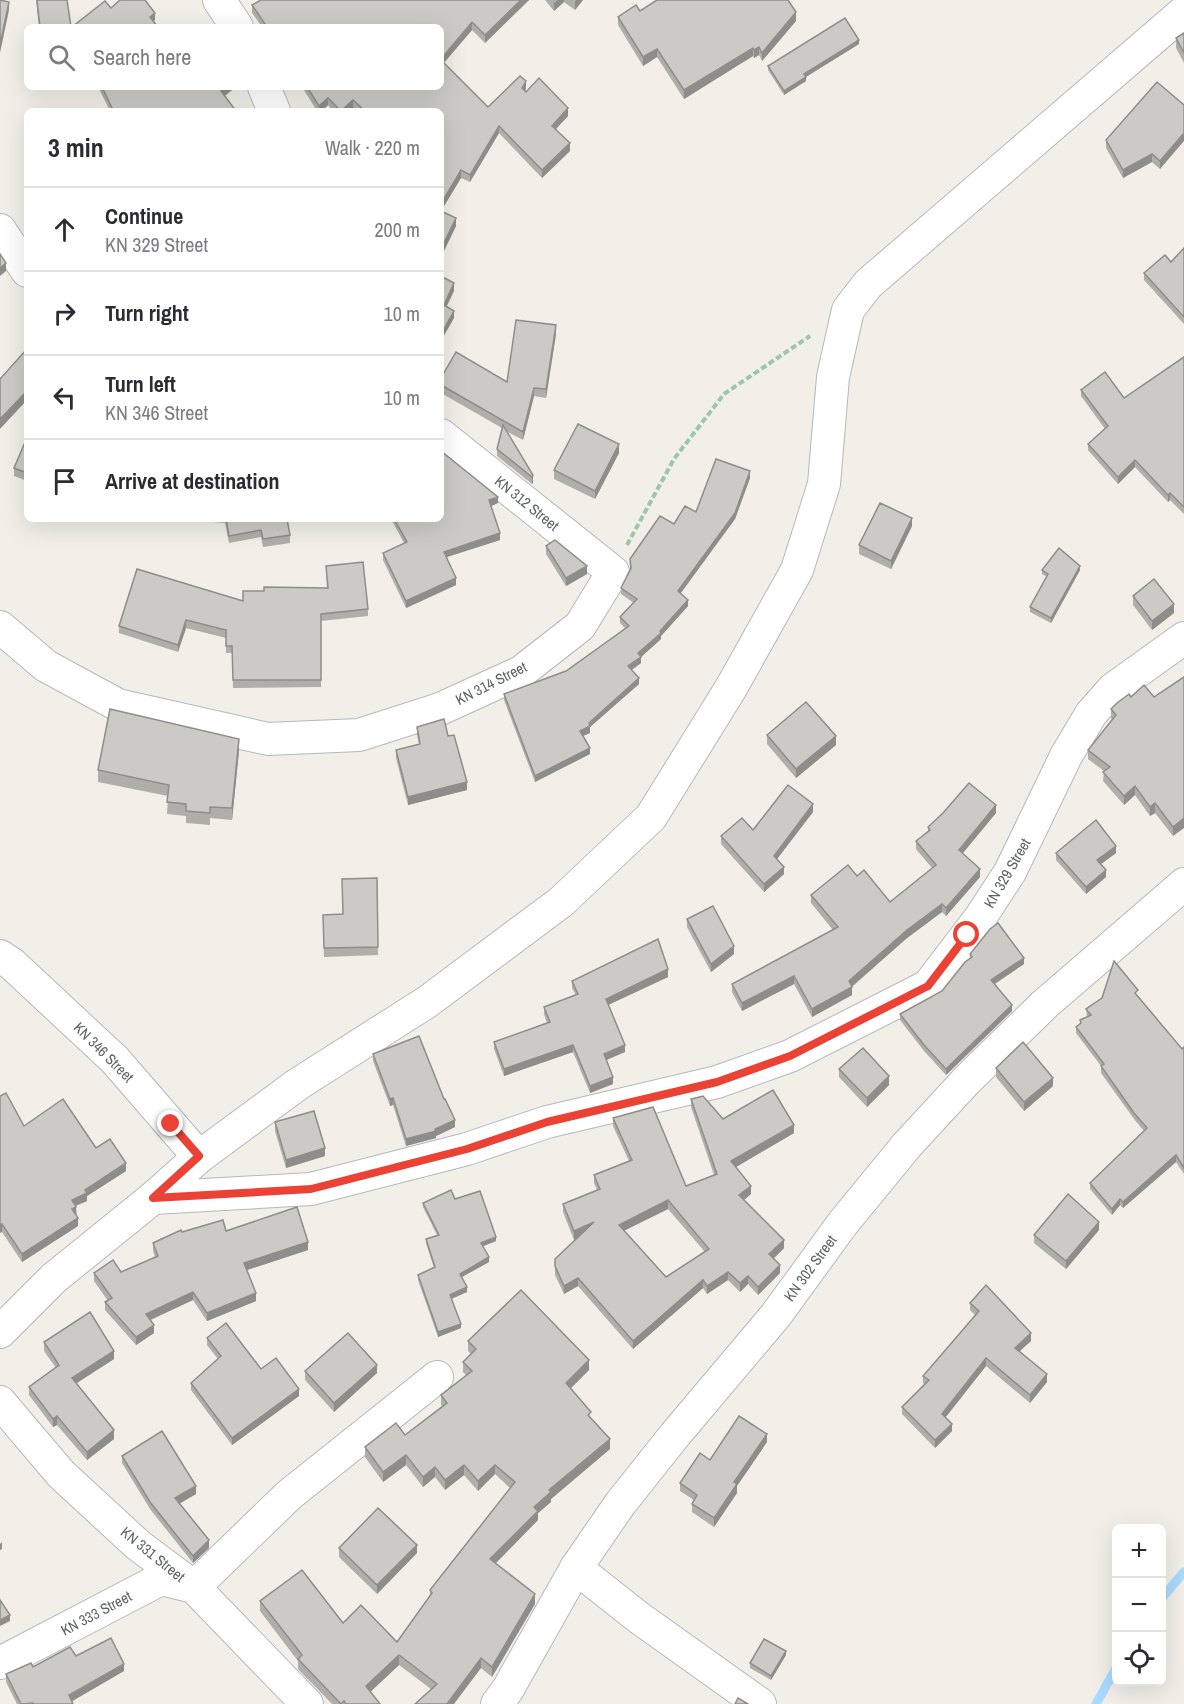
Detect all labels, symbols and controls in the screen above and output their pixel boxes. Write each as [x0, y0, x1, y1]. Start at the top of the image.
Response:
search box [24, 24, 444, 90]
icon: search [45, 41, 78, 74]
text: Search here [93, 42, 191, 72]
text: 3 min [48, 130, 104, 165]
text: Walk · 220 m [325, 134, 420, 161]
text: Continue [105, 201, 183, 231]
icon: ahead [48, 213, 81, 246]
text: 200 m [374, 216, 420, 243]
text: KN 329 Street [105, 231, 208, 258]
icon: right [48, 297, 81, 330]
text: Turn right [105, 298, 189, 328]
text: 10 m [384, 300, 420, 327]
text: Turn left [105, 369, 176, 399]
icon: left [48, 381, 81, 414]
text: 10 m [384, 384, 420, 411]
text: KN 346 Street [105, 399, 208, 426]
icon: arrive [48, 465, 81, 498]
text: Arrive at destination [105, 466, 279, 496]
street label: KN 312 Street [490, 471, 564, 536]
street label: KN 314 Street [452, 656, 531, 710]
street label: KN 329 Street [979, 834, 1036, 912]
route start [953, 921, 979, 947]
street label: KN 346 Street [69, 1017, 139, 1087]
route end [157, 1110, 183, 1136]
street label: KN 302 Street [779, 1230, 842, 1305]
street label: KN 331 Street [116, 1522, 190, 1587]
map controls [1112, 1524, 1166, 1686]
button: + [1112, 1524, 1166, 1578]
button: − [1112, 1578, 1166, 1632]
street label: KN 333 Street [57, 1585, 136, 1640]
button: locate [1112, 1632, 1166, 1686]

